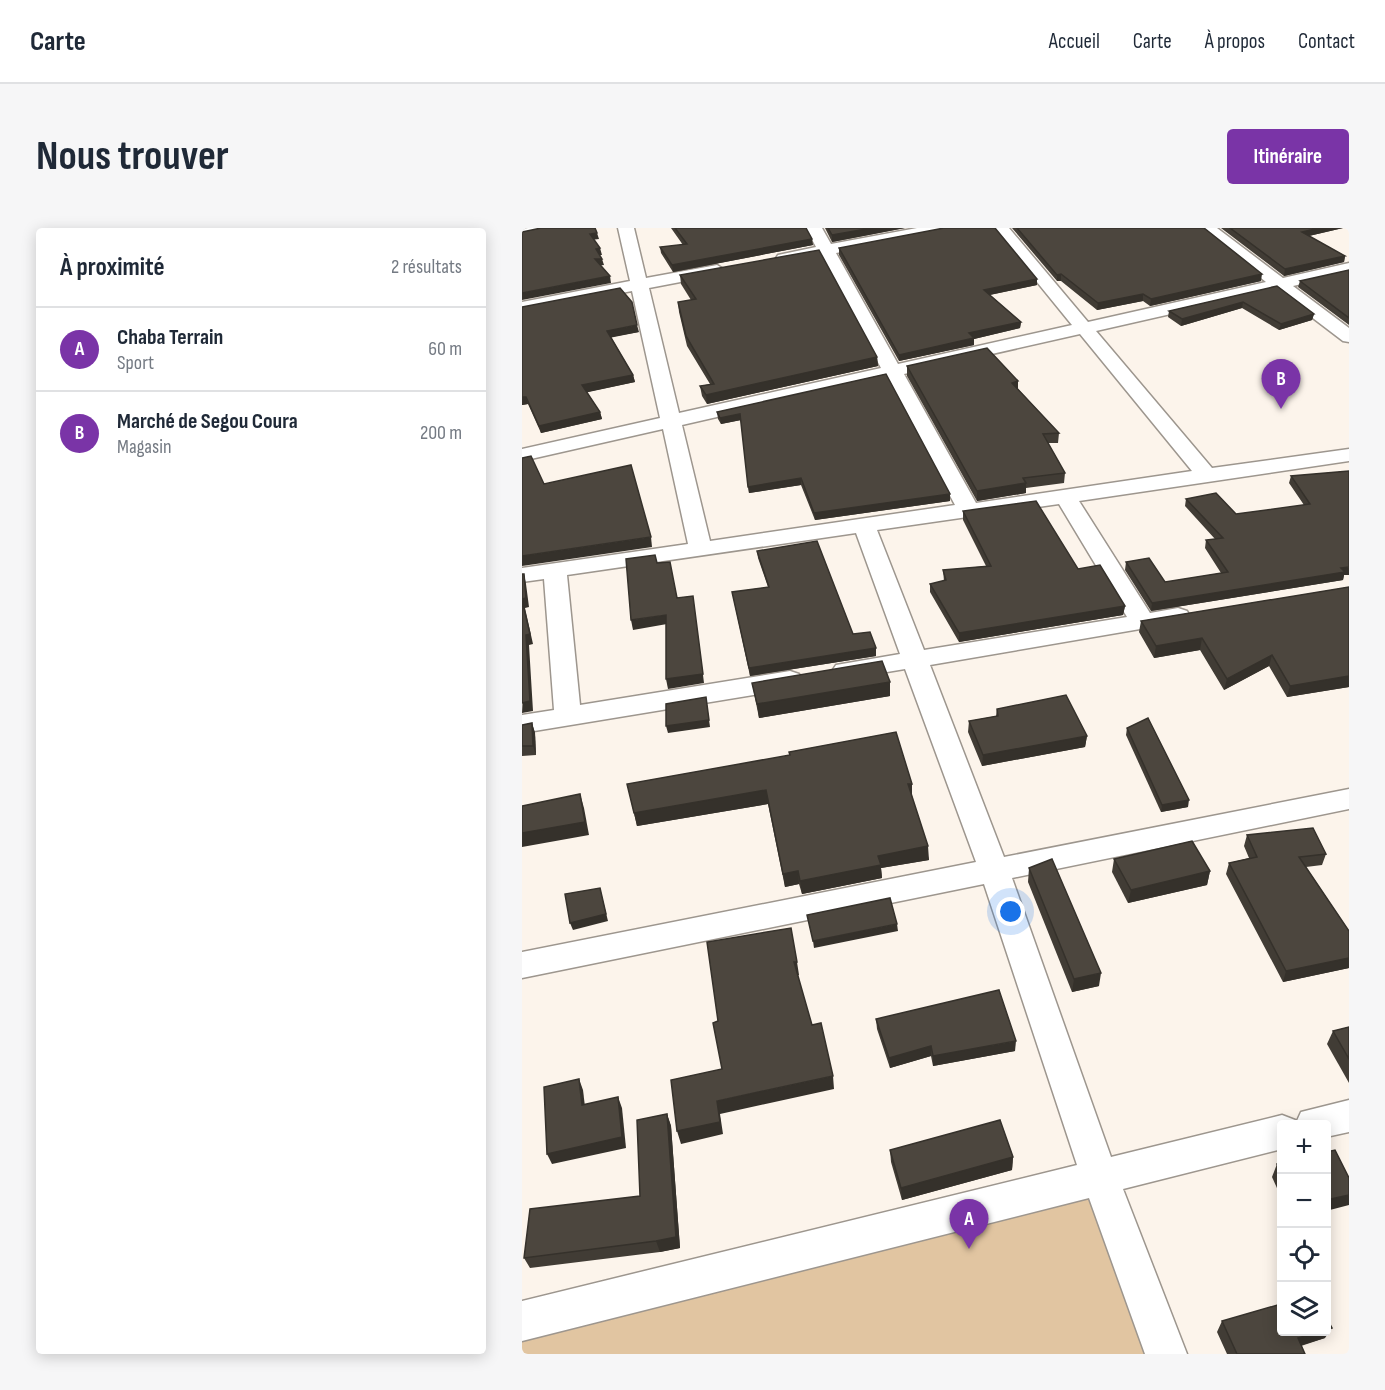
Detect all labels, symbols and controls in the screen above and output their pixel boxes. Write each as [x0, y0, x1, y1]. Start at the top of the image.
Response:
text: Carte [30, 25, 86, 58]
text: Accueil [1049, 29, 1100, 54]
text: Carte [1133, 29, 1172, 54]
text: À propos [1205, 29, 1265, 54]
text: Contact [1298, 29, 1355, 54]
button: Itinéraire [1227, 129, 1349, 184]
text: Nous trouver [36, 131, 229, 182]
text: À proximité [60, 252, 165, 283]
text: 2 résultats [391, 255, 462, 279]
text: Chaba Terrain [117, 324, 223, 351]
text: A [75, 337, 84, 361]
text: 60 m [428, 337, 462, 361]
text: Sport [117, 351, 154, 375]
pin: B [1262, 360, 1300, 409]
text: Marché de Segou Coura [117, 408, 298, 435]
text: B [75, 421, 84, 445]
text: 200 m [420, 421, 462, 445]
text: Magasin [117, 435, 171, 459]
your location [996, 897, 1025, 926]
map controls [1277, 1120, 1331, 1336]
button: + [1277, 1120, 1331, 1174]
button: − [1277, 1174, 1331, 1228]
pin: A [950, 1200, 988, 1249]
button: locate [1277, 1228, 1331, 1282]
button: layers [1277, 1282, 1331, 1336]

